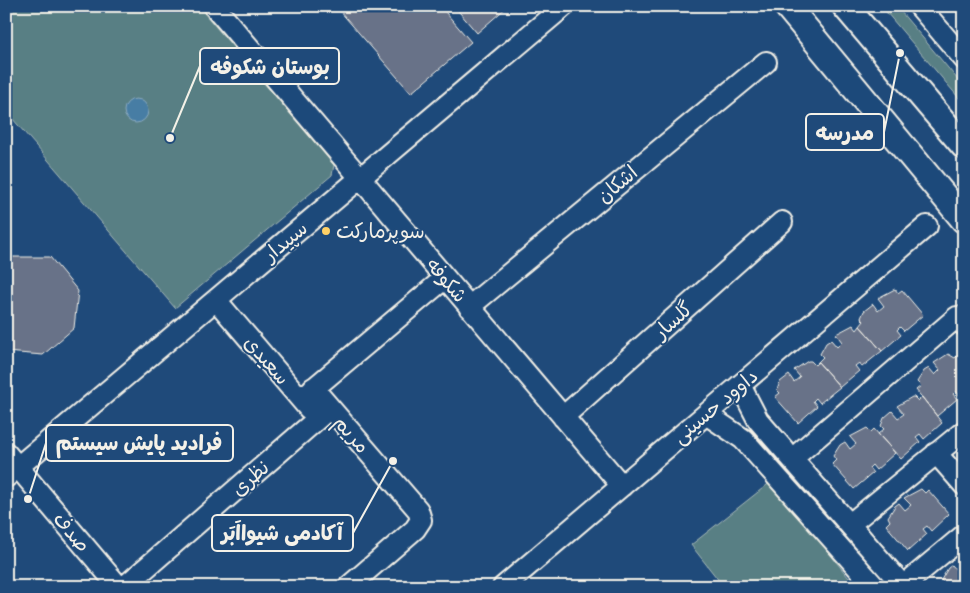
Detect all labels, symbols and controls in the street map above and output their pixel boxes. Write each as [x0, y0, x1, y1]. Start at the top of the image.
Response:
callout: بوستان شکوفه [200, 48, 339, 84]
text: بوستان شکوفه [210, 54, 330, 84]
callout: مدرسه [806, 114, 884, 150]
text: مدرسه [816, 120, 874, 150]
street label: اشکان [592, 160, 645, 212]
street label: سپیدار [257, 216, 315, 271]
place label: سوپرمارکت [336, 219, 425, 248]
marker: سوپرمارکت [320, 225, 332, 237]
street label: شکوفه [418, 253, 472, 310]
street label: گلسار [647, 296, 701, 349]
street label: سعیدی [235, 330, 295, 393]
street label: داوود حسینی [667, 363, 766, 452]
street label: مریم [325, 410, 375, 461]
callout: فرادید پایش سیستم [46, 425, 233, 461]
text: فرادید پایش سیستم [56, 430, 222, 460]
street label: نظری [226, 455, 277, 505]
street label: صدف [45, 507, 96, 560]
callout: آکادمی شیوااَبَر [212, 515, 353, 551]
text: آکادمی شیوااَبَر [219, 519, 344, 550]

